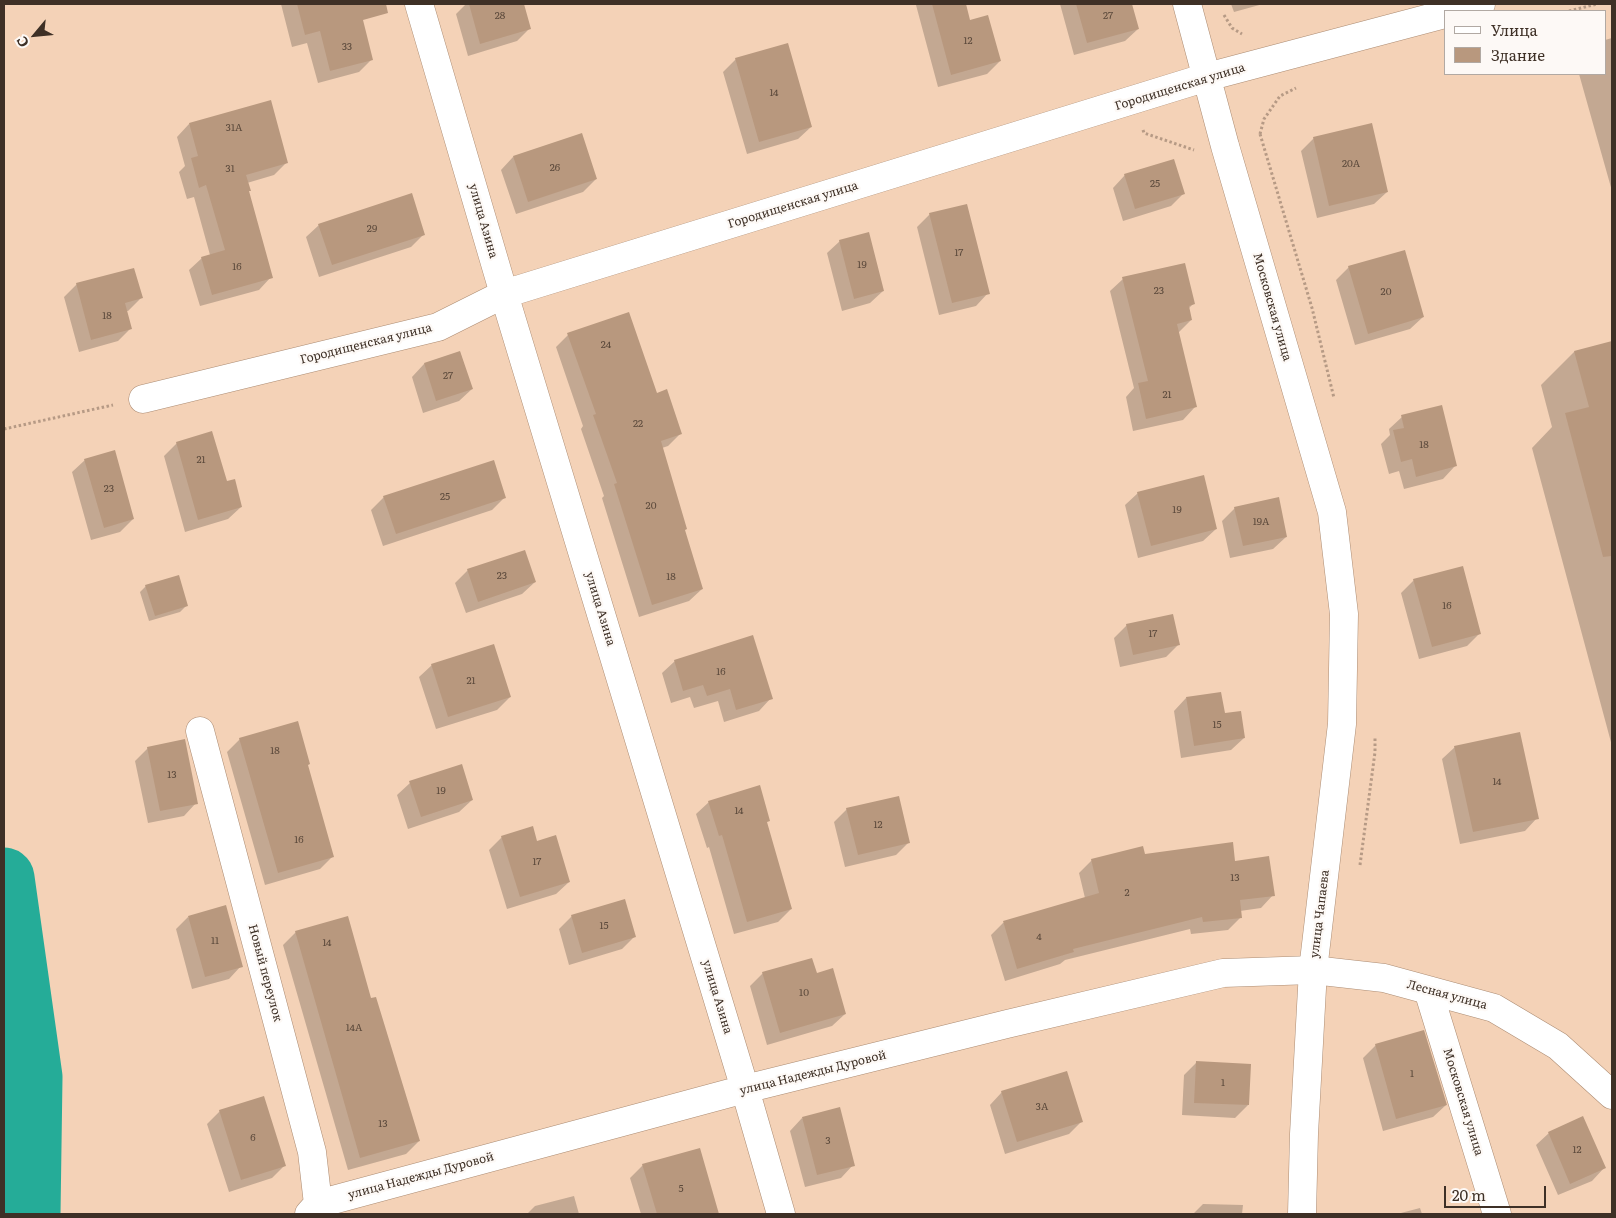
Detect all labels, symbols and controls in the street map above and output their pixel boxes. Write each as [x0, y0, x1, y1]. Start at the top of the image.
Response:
north arrow [10, 10, 60, 60]
house number: 28 [495, 10, 505, 22]
house number: 27 [1103, 10, 1113, 22]
legend [1444, 10, 1606, 75]
text: Улица [1491, 18, 1538, 41]
text: С [11, 33, 33, 51]
house number: 12 [963, 35, 973, 47]
house number: 33 [342, 41, 352, 53]
text: Здание [1491, 43, 1545, 66]
street label: Городищенская улица [1113, 60, 1247, 114]
house number: 14 [769, 87, 779, 99]
house number: 31А [226, 122, 242, 134]
house number: 20А [1342, 158, 1360, 170]
house number: 26 [550, 162, 560, 174]
house number: 31 [225, 163, 235, 175]
street label: Городищенская улица [726, 178, 860, 232]
house number: 25 [1150, 178, 1160, 190]
street label: улица Азина [466, 182, 500, 260]
house number: 29 [367, 223, 377, 235]
house number: 17 [955, 247, 963, 259]
street label: Московская улица [1250, 251, 1294, 363]
house number: 19 [857, 259, 867, 271]
house number: 16 [232, 261, 242, 273]
house number: 23 [1154, 285, 1164, 297]
house number: 20 [1381, 286, 1391, 298]
house number: 18 [102, 310, 112, 322]
street label: Городищенская улица [299, 321, 433, 367]
house number: 24 [601, 339, 611, 351]
house number: 27 [443, 370, 453, 382]
house number: 21 [1162, 389, 1172, 401]
house number: 22 [633, 418, 643, 430]
house number: 18 [1419, 439, 1429, 451]
house number: 21 [196, 454, 206, 466]
house number: 23 [104, 483, 114, 495]
house number: 25 [440, 491, 450, 503]
house number: 20 [646, 500, 656, 512]
house number: 19 [1172, 504, 1182, 516]
house number: 19А [1253, 516, 1269, 528]
house number: 23 [497, 570, 507, 582]
street label: улица Азина [582, 570, 618, 648]
house number: 18 [666, 571, 676, 583]
house number: 16 [1442, 600, 1452, 612]
house number: 17 [1149, 628, 1157, 640]
house number: 16 [716, 666, 726, 678]
house number: 21 [466, 675, 476, 687]
house number: 15 [1212, 719, 1222, 731]
house number: 18 [270, 745, 280, 757]
house number: 13 [167, 769, 177, 781]
house number: 14 [1492, 776, 1502, 788]
house number: 19 [436, 785, 446, 797]
house number: 14 [734, 805, 744, 817]
house number: 12 [873, 819, 883, 831]
house number: 16 [294, 834, 304, 846]
house number: 17 [533, 856, 541, 868]
street label: улица Чапаева [1307, 869, 1333, 959]
house number: 13 [1230, 872, 1240, 884]
house number: 2 [1124, 887, 1130, 899]
house number: 15 [599, 920, 609, 932]
street label: Новый переулок [245, 923, 285, 1023]
house number: 4 [1036, 931, 1042, 943]
house number: 11 [211, 935, 219, 947]
house number: 14 [322, 937, 332, 949]
street label: улица Азина [699, 958, 735, 1036]
street label: Лесная улица [1405, 977, 1489, 1013]
house number: 10 [799, 987, 809, 999]
house number: 14А [346, 1022, 362, 1034]
street label: Московская улица [1440, 1046, 1486, 1158]
street label: улица Надежды Дуровой [738, 1048, 888, 1098]
house number: 1 [1410, 1068, 1414, 1080]
house number: 1 [1221, 1077, 1225, 1089]
house number: 3А [1036, 1101, 1048, 1113]
house number: 13 [378, 1118, 388, 1130]
house number: 6 [250, 1132, 256, 1144]
house number: 3 [825, 1135, 831, 1147]
house number: 12 [1572, 1144, 1582, 1156]
street label: улица Надежды Дуровой [346, 1150, 496, 1202]
scale bar [1446, 1176, 1548, 1208]
house number: 5 [678, 1183, 684, 1195]
text: 20 m [1452, 1183, 1486, 1206]

